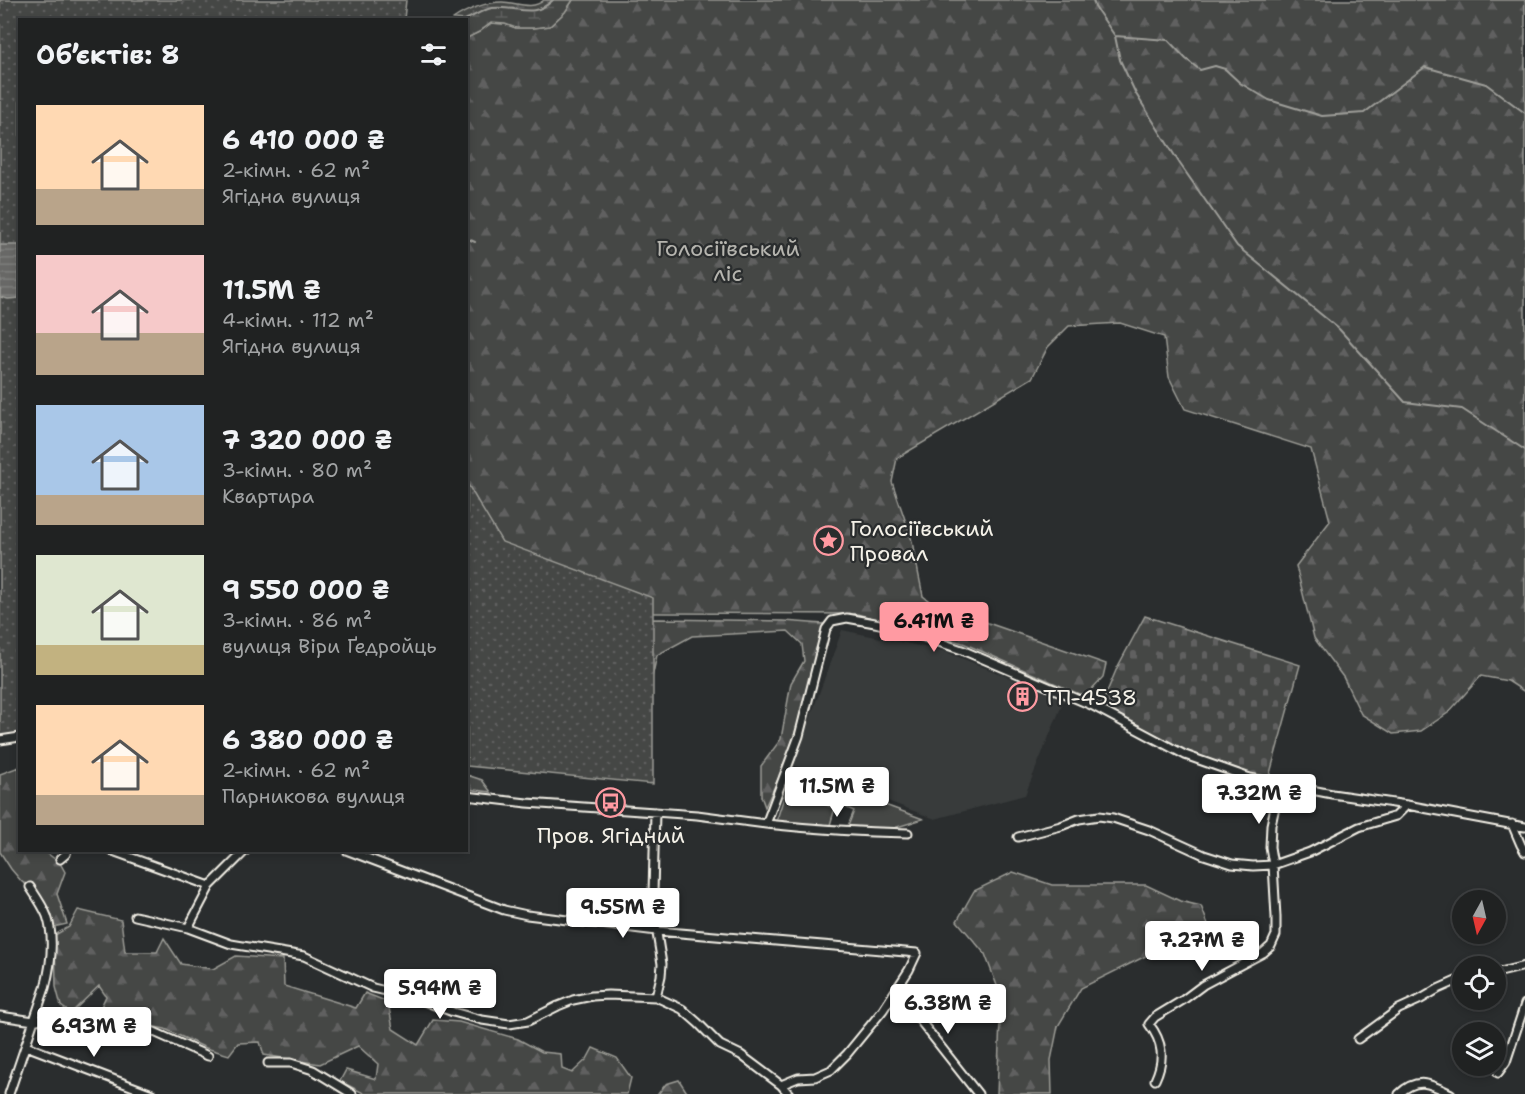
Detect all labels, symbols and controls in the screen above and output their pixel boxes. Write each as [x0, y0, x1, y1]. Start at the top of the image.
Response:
text: Об’єктів: 8 [36, 37, 179, 72]
icon: filters [417, 38, 450, 71]
text: 6 410 000 ₴ [222, 122, 385, 157]
icon: home [84, 129, 156, 201]
text: 2-кімн. · 62 m² [222, 157, 370, 183]
text: Ягідна вулиця [222, 183, 361, 209]
park label: Голосіївський ліс [656, 234, 800, 288]
text: 11.5M ₴ [222, 272, 321, 307]
icon: home [84, 279, 156, 351]
text: 4-кімн. · 112 m² [222, 307, 374, 333]
text: Ягідна вулиця [222, 333, 361, 359]
text: 7 320 000 ₴ [222, 422, 392, 457]
icon: home [84, 429, 156, 501]
text: 3-кімн. · 80 m² [222, 457, 372, 483]
text: Квартира [222, 483, 314, 509]
place label: Голосіївський Провал [850, 514, 994, 568]
place icon: Голосіївський Провал [813, 525, 845, 557]
text: 9 550 000 ₴ [222, 572, 390, 607]
icon: home [84, 579, 156, 651]
pin: 6.41M ₴ [879, 602, 989, 653]
text: 3-кімн. · 86 m² [222, 607, 372, 633]
text: 6.41M ₴ [894, 608, 974, 634]
text: вулиця Віри Ґедройць [222, 633, 437, 659]
building icon: ТП-4538 [1006, 681, 1038, 713]
place label: ТП-4538 [1043, 683, 1137, 712]
text: 6 380 000 ₴ [222, 722, 394, 757]
icon: home [84, 729, 156, 801]
text: 2-кімн. · 62 m² [222, 757, 370, 783]
pin: 11.5M ₴ [782, 767, 892, 818]
text: 11.5M ₴ [799, 773, 875, 799]
pin: 7.32M ₴ [1204, 774, 1314, 825]
text: 7.32M ₴ [1216, 780, 1302, 806]
text: Парникова вулиця [222, 783, 405, 809]
bus stop icon: Пров. Ягідний [595, 787, 627, 819]
place label: Пров. Ягідний [537, 821, 685, 850]
pin: 9.55M ₴ [568, 888, 678, 939]
north arrow [1452, 890, 1506, 944]
map controls [1452, 890, 1506, 1076]
text: 9.55M ₴ [580, 894, 666, 920]
pin: 7.27M ₴ [1147, 921, 1257, 972]
text: 7.27M ₴ [1159, 927, 1245, 953]
button: locate [1452, 956, 1506, 1010]
pin: 5.94M ₴ [385, 969, 495, 1020]
text: 5.94M ₴ [398, 975, 482, 1001]
pin: 6.38M ₴ [893, 984, 1003, 1035]
text: 6.38M ₴ [904, 990, 992, 1016]
pin: 6.93M ₴ [39, 1007, 149, 1058]
text: 6.93M ₴ [51, 1013, 137, 1039]
button: layers [1452, 1022, 1506, 1076]

